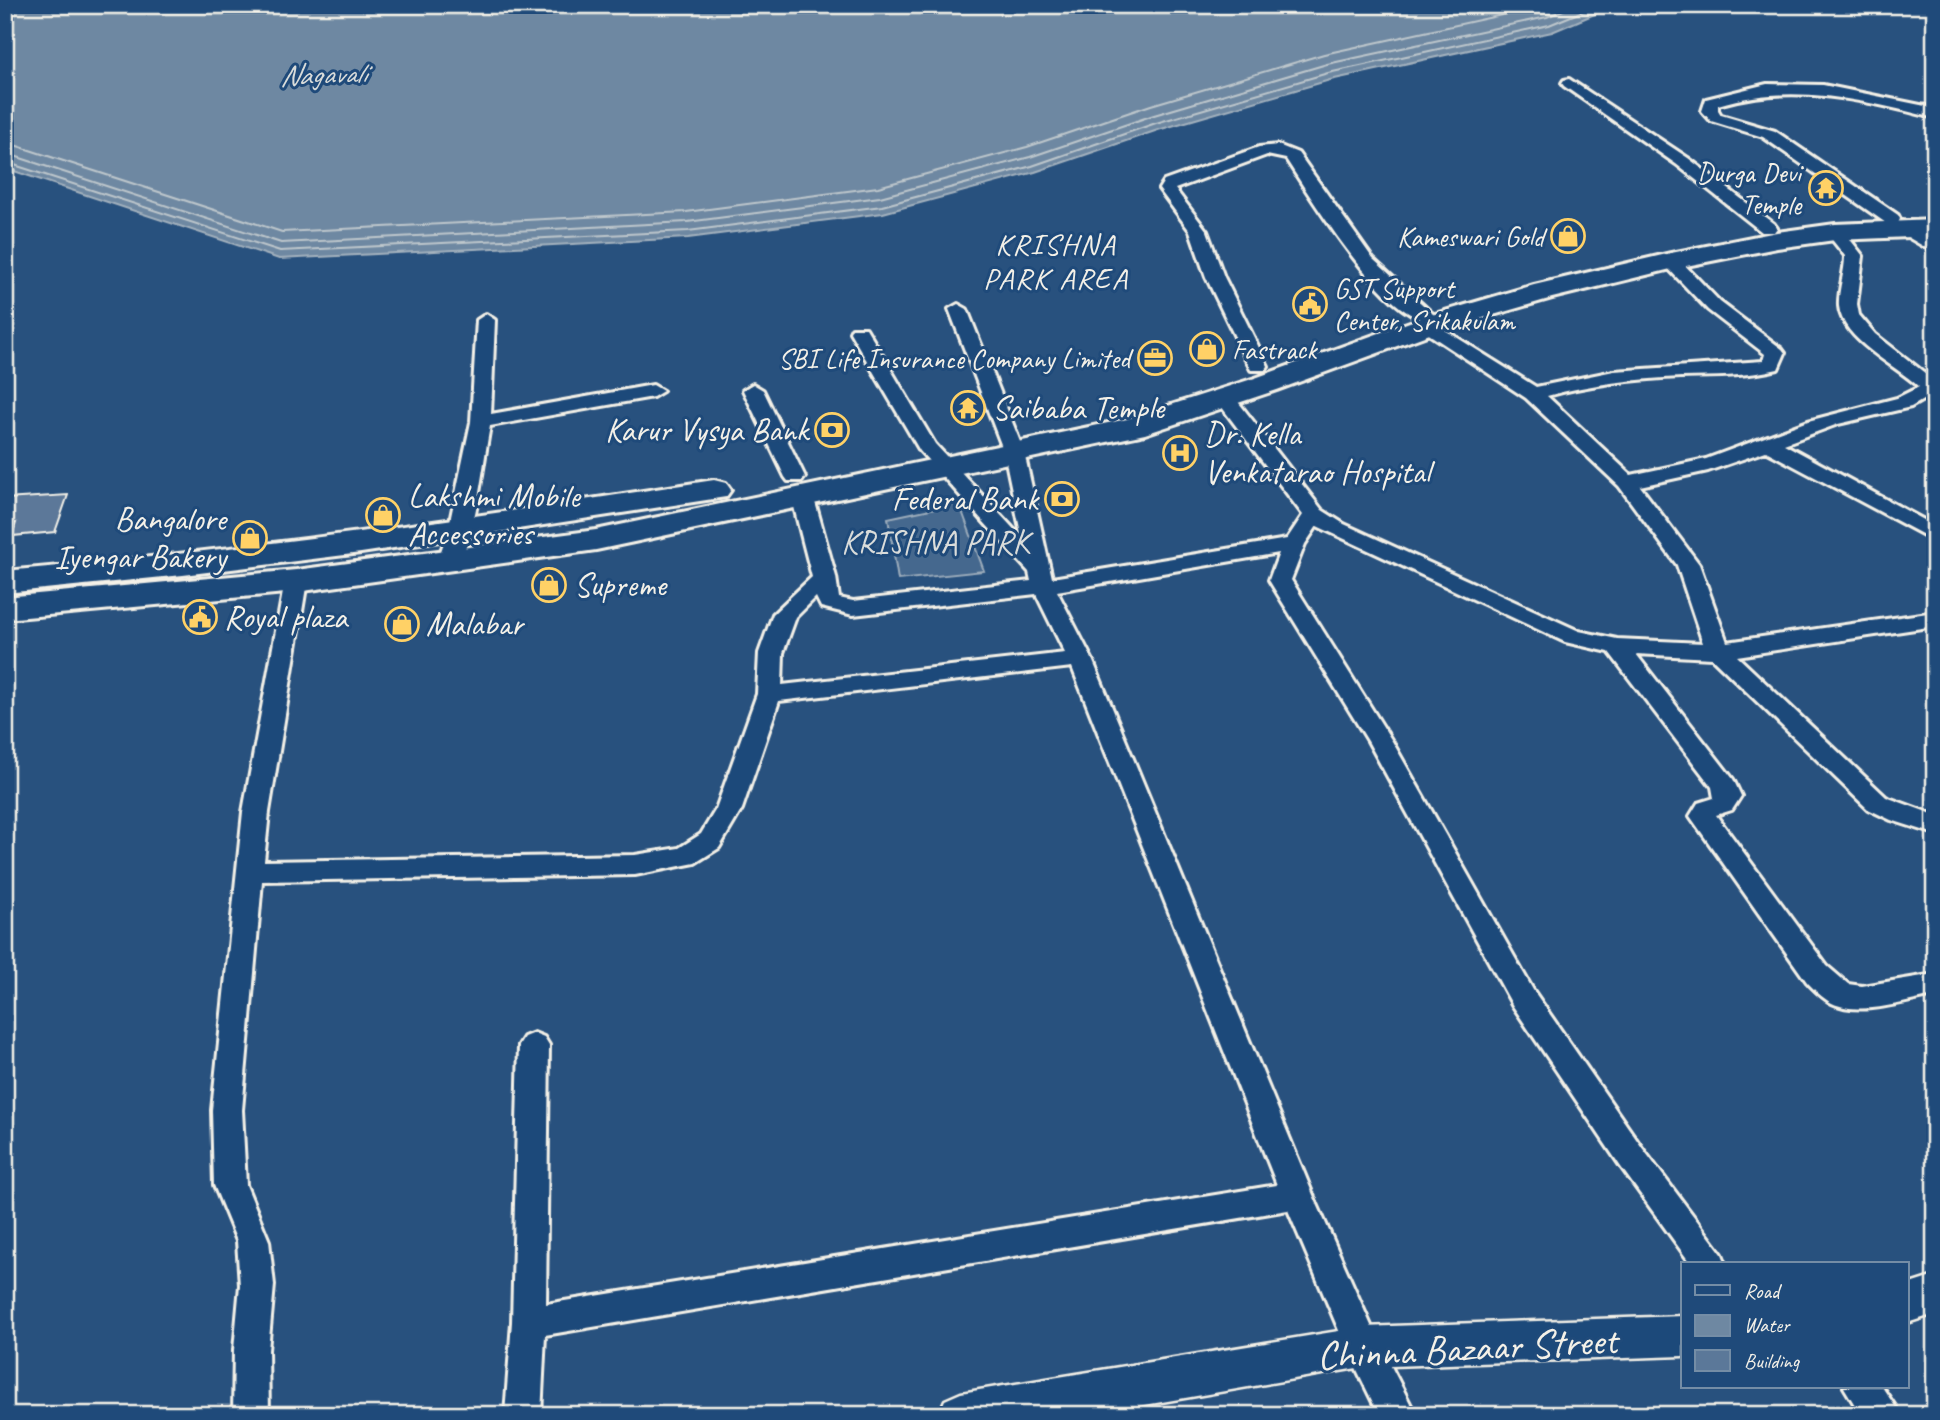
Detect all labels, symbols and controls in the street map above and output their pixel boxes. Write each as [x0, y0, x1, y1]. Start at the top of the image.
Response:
water label: Nagavali [279, 53, 374, 95]
place label: Durga Devi Temple [1697, 155, 1805, 222]
temple icon: Durga Devi Temple [1807, 169, 1845, 207]
shop icon: Kameswari Gold [1549, 217, 1587, 255]
place label: Kameswari Gold [1397, 219, 1548, 254]
district label: KRISHNA PARK AREA [983, 225, 1129, 297]
place label: GST Support Center, Srikakulam [1334, 271, 1516, 338]
public building icon: GST Support Center, Srikakulam [1291, 285, 1329, 323]
shop icon: Fastrack [1188, 330, 1226, 368]
place label: Fastrack [1232, 332, 1318, 367]
office icon: SBI Life Insurance Company Limited [1136, 339, 1174, 377]
place label: SBI Life Insurance Company Limited [778, 341, 1134, 376]
place label: Saibaba Temple [992, 387, 1166, 429]
temple icon: Saibaba Temple [949, 389, 987, 427]
place label: Karur Vysya Bank [605, 409, 811, 451]
bank icon: Karur Vysya Bank [813, 411, 851, 449]
place label: Dr. Kella Venkatarao Hospital [1204, 413, 1436, 493]
hospital icon: Dr. Kella Venkatarao Hospital [1161, 434, 1199, 472]
place label: Lakshmi Mobile Accessories [408, 475, 582, 555]
place label: Federal Bank [892, 478, 1040, 520]
bank icon: Federal Bank [1043, 480, 1081, 518]
shop icon: Lakshmi Mobile Accessories [364, 496, 402, 534]
place label: Bangalore Iyengar Bakery [55, 498, 229, 578]
shop icon: Bangalore Iyengar Bakery [231, 519, 269, 557]
park label: KRISHNA PARK [841, 521, 1034, 563]
place label: Supreme [574, 564, 668, 606]
shop icon: Supreme [530, 566, 568, 604]
place label: Royal plaza [224, 596, 350, 638]
public building icon: Royal plaza [181, 598, 219, 636]
place label: Malabar [426, 603, 526, 645]
shop icon: Malabar [383, 605, 421, 643]
legend [1681, 1262, 1909, 1388]
text: Road [1744, 1278, 1783, 1304]
text: Water [1744, 1312, 1791, 1338]
street label: Chinna Bazaar Street [1316, 1315, 1622, 1381]
text: Building [1744, 1348, 1801, 1374]

